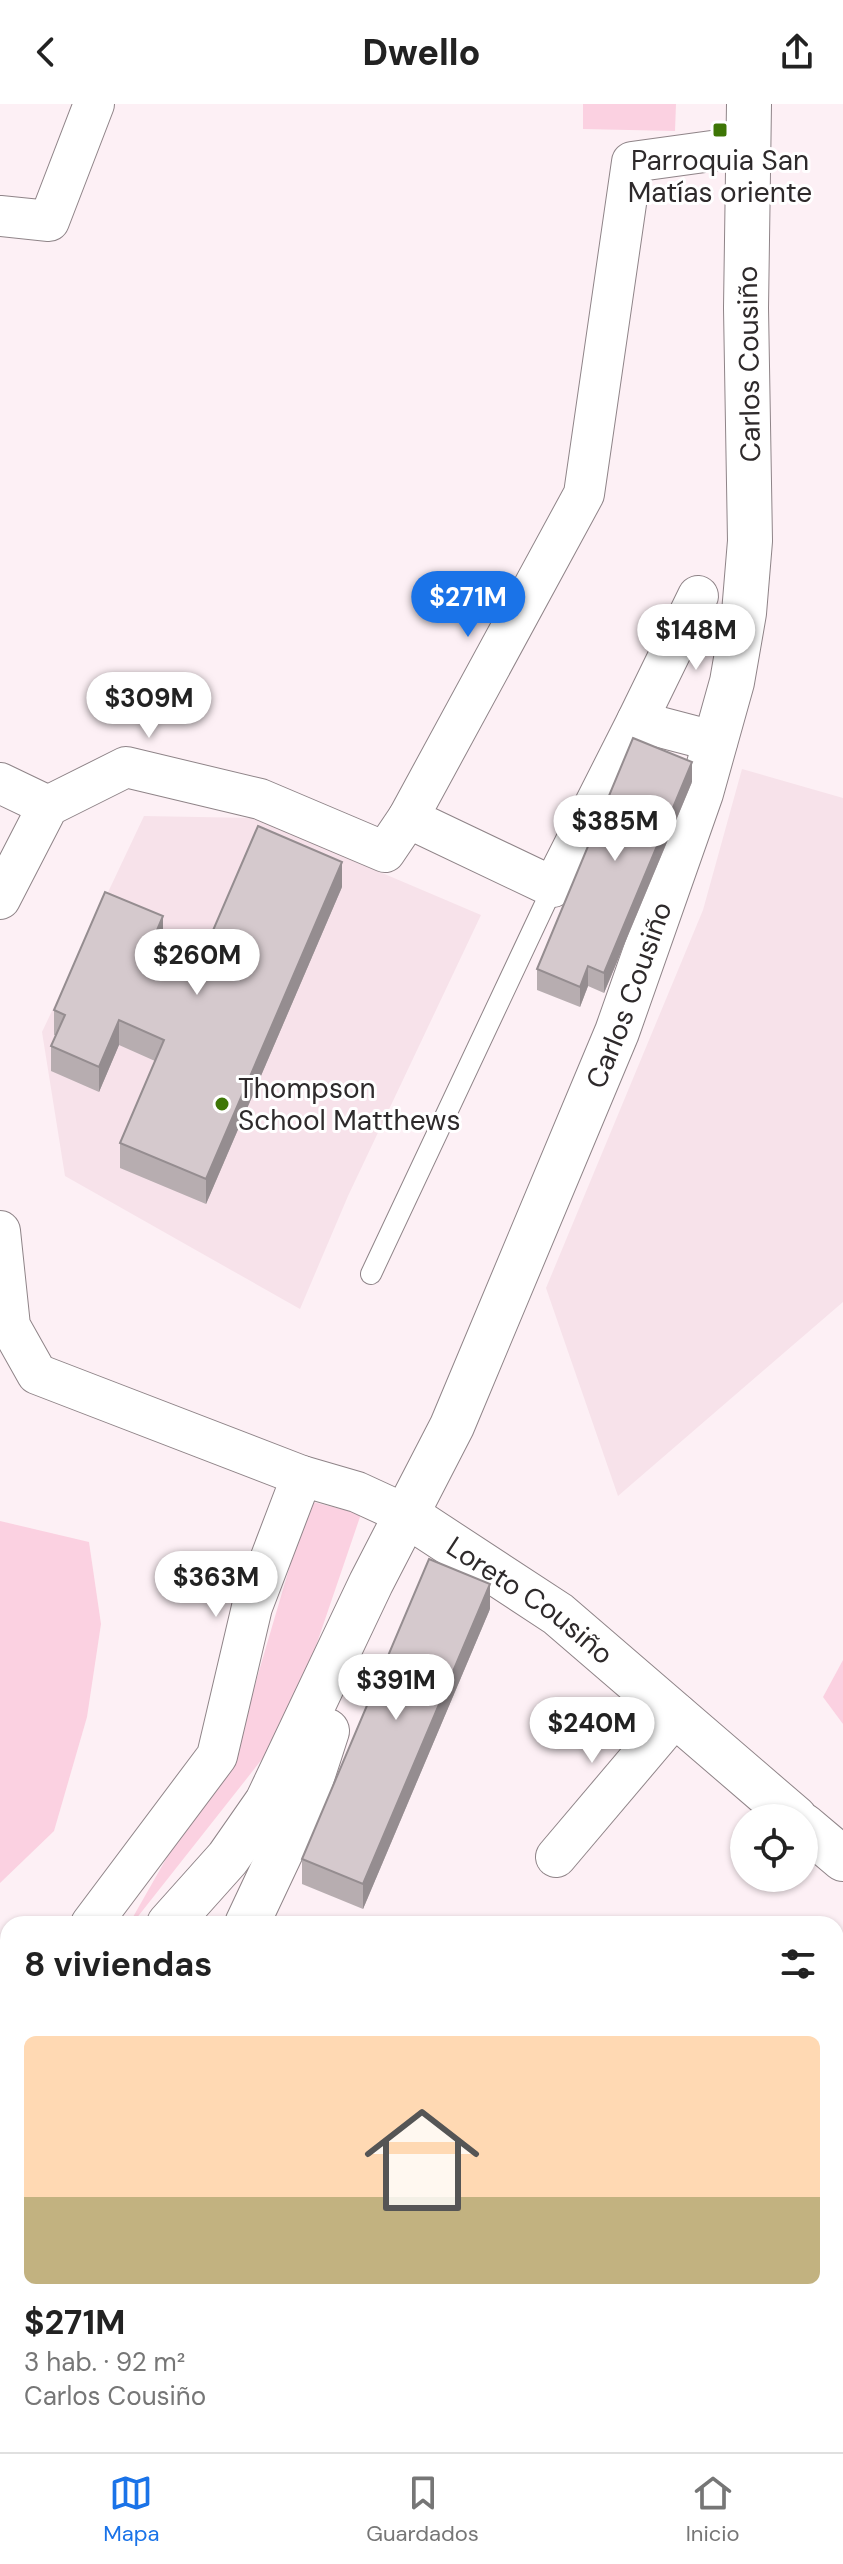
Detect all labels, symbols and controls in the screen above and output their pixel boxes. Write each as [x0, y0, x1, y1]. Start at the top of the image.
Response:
text: Dwello [363, 29, 480, 76]
icon: back [24, 30, 68, 74]
icon: share [775, 30, 819, 74]
marker: Parroquia San Matías oriente [711, 121, 729, 139]
place label: Parroquia San Matías oriente [628, 142, 812, 211]
street label: Carlos Cousiño [729, 266, 769, 462]
pin: $271M [412, 571, 524, 639]
text: $271M [429, 580, 507, 614]
pin: $148M [640, 604, 752, 672]
text: $148M [655, 613, 737, 647]
pin: $309M [93, 672, 205, 740]
text: $309M [104, 681, 194, 715]
pin: $385M [559, 795, 671, 863]
text: $385M [571, 804, 659, 838]
street label: Carlos Cousiño [577, 897, 680, 1094]
pin: $260M [141, 929, 253, 997]
text: $260M [153, 938, 241, 972]
place label: Thompson School Matthews [238, 1070, 460, 1139]
marker: Thompson School Matthews [213, 1095, 231, 1113]
street label: Loreto Cousiño [440, 1528, 622, 1672]
pin: $363M [160, 1551, 272, 1619]
text: $363M [173, 1560, 259, 1594]
pin: $391M [340, 1654, 452, 1722]
text: $391M [356, 1663, 436, 1697]
pin: $240M [536, 1697, 648, 1765]
text: $240M [548, 1706, 636, 1740]
map controls [730, 1804, 818, 1892]
button: locate [730, 1804, 818, 1892]
text: 8 viviendas [24, 1942, 212, 1987]
icon: filters [776, 1942, 820, 1986]
icon: home [350, 2088, 494, 2232]
text: $271M [24, 2300, 125, 2345]
text: 3 hab. · 92 m² [24, 2345, 185, 2379]
text: Carlos Cousiño [24, 2379, 206, 2413]
tab: Mapa [103, 2471, 160, 2548]
tab: Guardados [366, 2471, 479, 2548]
tab: Inicio [686, 2471, 740, 2548]

